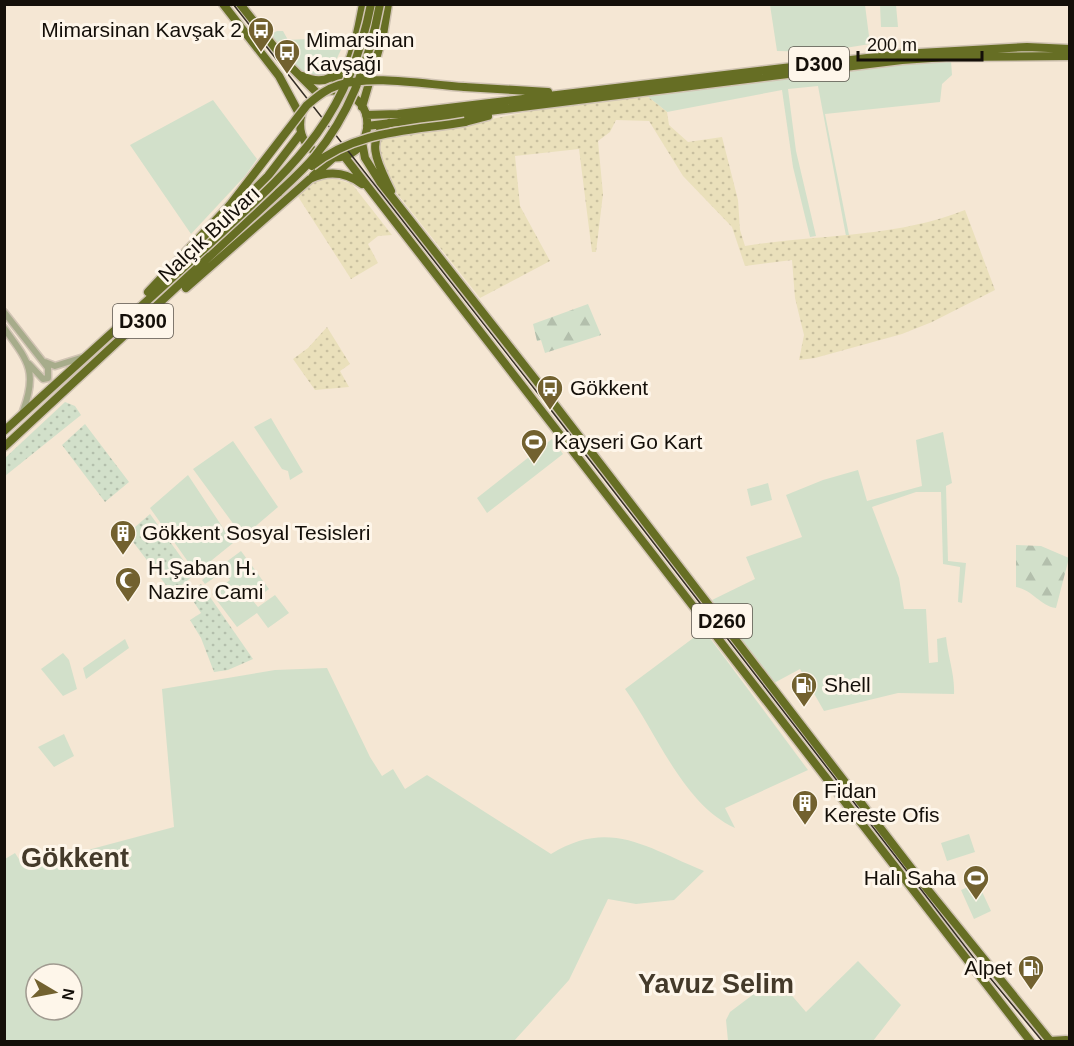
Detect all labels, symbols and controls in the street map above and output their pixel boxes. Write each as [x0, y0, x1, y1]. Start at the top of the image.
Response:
bus stop icon: Mimarsinan Kavşak 2 [246, 15, 276, 53]
place label: Mimarsinan Kavşak 2 [41, 18, 242, 41]
scale bar [858, 24, 982, 62]
place label: Mimarsinan Kavşağı [306, 28, 415, 75]
text: 200 m [867, 35, 917, 55]
bus stop icon: Mimarsinan Kavşağı [272, 37, 302, 75]
road number: D300 [789, 47, 849, 81]
street label: Nalçık Bulvarı [153, 181, 264, 286]
road number: D300 [113, 304, 173, 338]
bus stop icon: Gökkent [535, 373, 565, 411]
place label: Gökkent [570, 376, 648, 399]
sports icon: Kayseri Go Kart [519, 427, 549, 465]
place label: Kayseri Go Kart [554, 430, 702, 453]
building icon: Gökkent Sosyal Tesisleri [108, 518, 138, 556]
place label: Gökkent Sosyal Tesisleri [142, 521, 370, 544]
place label: H.Şaban H. Nazire Cami [148, 556, 264, 603]
mosque icon: H.Şaban H. Nazire Cami [113, 565, 143, 603]
road number: D260 [692, 604, 752, 638]
fuel station icon: Shell [789, 670, 819, 708]
place label: Shell [824, 673, 871, 696]
place label: Fidan Kereste Ofis [824, 779, 940, 826]
building icon: Fidan Kereste Ofis [790, 788, 820, 826]
district label: Gökkent [21, 843, 129, 873]
sports icon: Halı Saha [961, 863, 991, 901]
place label: Halı Saha [864, 866, 956, 889]
fuel station icon: Alpet [1016, 953, 1046, 991]
place label: Alpet [964, 956, 1012, 979]
north arrow [24, 962, 84, 1022]
district label: Yavuz Selim [638, 969, 794, 999]
text: N [59, 987, 78, 1002]

